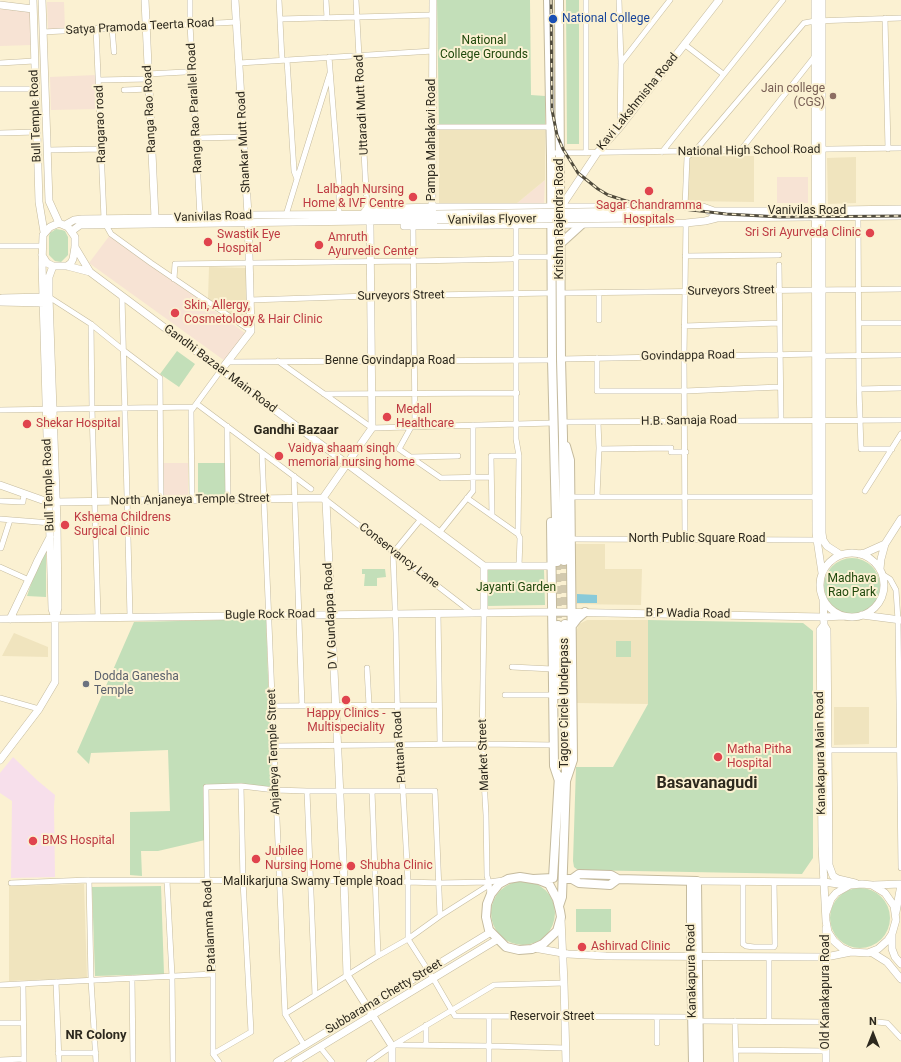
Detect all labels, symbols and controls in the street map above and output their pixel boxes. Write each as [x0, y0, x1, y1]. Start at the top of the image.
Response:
place label: National College [562, 12, 650, 26]
marker: National College [547, 13, 559, 25]
street label: Satya Pramoda Teerta Road [65, 16, 215, 38]
park label: National College Grounds [440, 34, 528, 62]
street label: Ranga Rao Parallel Road [184, 42, 206, 174]
street label: Kavi Lakshmisha Road [594, 51, 682, 153]
street label: Uttaradi Mutt Road [352, 54, 372, 156]
street label: Ranga Rao Road [141, 65, 159, 153]
street label: Bull Temple Road [27, 69, 45, 163]
street label: Pampa Mahakavi Road [425, 79, 439, 201]
place label: Jain college (CGS) [761, 82, 825, 110]
street label: Rangarao road [92, 85, 110, 163]
street label: Shankar Mutt Road [234, 91, 254, 193]
marker: Jain college (CGS) [828, 91, 838, 101]
street label: National High School Road [678, 143, 820, 159]
street label: Krishna Rajendra Road [553, 159, 567, 279]
place label: Lalbagh Nursing Home & IVF Centre [303, 183, 404, 211]
marker: Sagar Chandramma Hospitals [643, 185, 655, 197]
marker: Lalbagh Nursing Home & IVF Centre [407, 191, 419, 203]
place label: Sagar Chandramma Hospitals [596, 199, 702, 227]
street label: Vanivilas Road [768, 204, 846, 218]
street label: Vanivilas Road [174, 208, 252, 226]
street label: Vanivilas Flyover [447, 212, 537, 228]
place label: Sri Sri Ayurveda Clinic [745, 226, 861, 240]
marker: Sri Sri Ayurveda Clinic [864, 227, 876, 239]
place label: Swastik Eye Hospital [217, 228, 280, 256]
place label: Amruth Ayurvedic Center [328, 231, 418, 259]
marker: Swastik Eye Hospital [202, 236, 214, 248]
marker: Amruth Ayurvedic Center [313, 239, 325, 251]
street label: Surveyors Street [687, 283, 775, 299]
street label: Surveyors Street [357, 288, 445, 304]
place label: Skin, Allergy, Cosmetology & Hair Clinic [184, 299, 323, 327]
marker: Skin, Allergy, Cosmetology & Hair Clinic [169, 307, 181, 319]
street label: Gandhi Bazaar Main Road [161, 322, 279, 416]
street label: Govindappa Road [641, 348, 735, 364]
street label: Benne Govindappa Road [325, 354, 455, 368]
place label: Medall Healthcare [396, 403, 454, 431]
marker: Medall Healthcare [381, 411, 393, 423]
street label: H.B. Samaja Road [641, 413, 737, 429]
place label: Shekar Hospital [36, 417, 120, 431]
marker: Shekar Hospital [21, 418, 33, 430]
district label: Gandhi Bazaar [254, 423, 338, 439]
street label: Bull Temple Road [40, 438, 58, 532]
place label: Vaidya shaam singh memorial nursing home [288, 442, 415, 470]
marker: Vaidya shaam singh memorial nursing home [273, 450, 285, 462]
street label: North Anjaneya Temple Street [110, 491, 270, 509]
place label: Kshema Childrens Surgical Clinic [74, 511, 171, 539]
marker: Kshema Childrens Surgical Clinic [59, 519, 71, 531]
street label: Conservancy Lane [356, 520, 442, 592]
street label: North Public Square Road [628, 532, 766, 546]
street label: D V Gundappa Road [321, 562, 341, 670]
park label: Madhava Rao Park [827, 572, 877, 600]
park label: Jayanti Garden [476, 581, 556, 595]
street label: B P Wadia Road [646, 606, 730, 622]
street label: Bugle Rock Road [225, 607, 315, 623]
street label: Tagore Circle Underpass [558, 638, 572, 768]
place label: Dodda Ganesha Temple [94, 670, 179, 698]
marker: Dodda Ganesha Temple [81, 679, 91, 689]
street label: Anjaheya Temple Street [265, 689, 283, 815]
street label: Kanakapura Main Road [813, 691, 829, 815]
marker: Happy Clinics - Multispeciality [340, 694, 352, 706]
place label: Happy Clinics - Multispeciality [306, 707, 386, 735]
street label: Puttana Road [390, 710, 410, 784]
street label: Market Street [476, 719, 492, 791]
place label: Matha Pitha Hospital [727, 743, 792, 771]
marker: Matha Pitha Hospital [712, 751, 724, 763]
district label: Basavanagudi [657, 774, 757, 794]
place label: BMS Hospital [42, 834, 115, 848]
marker: BMS Hospital [27, 835, 39, 847]
place label: Jubilee Nursing Home [265, 845, 342, 873]
marker: Jubilee Nursing Home [250, 853, 262, 865]
place label: Shubha Clinic [360, 859, 433, 873]
marker: Shubha Clinic [345, 860, 357, 872]
street label: Mallikarjuna Swamy Temple Road [223, 875, 403, 889]
street label: Patalamma Road [200, 880, 220, 972]
street label: Kanakapura Road [684, 924, 700, 1018]
street label: Old Kanakapura Road [819, 935, 833, 1049]
place label: Ashirvad Clinic [591, 940, 670, 954]
marker: Ashirvad Clinic [576, 941, 588, 953]
street label: Subbarama Chetty Street [323, 957, 445, 1037]
street label: Reservoir Street [510, 1010, 594, 1024]
north arrow [853, 1014, 893, 1054]
text: N [869, 1015, 877, 1028]
district label: NR Colony [65, 1028, 127, 1044]

